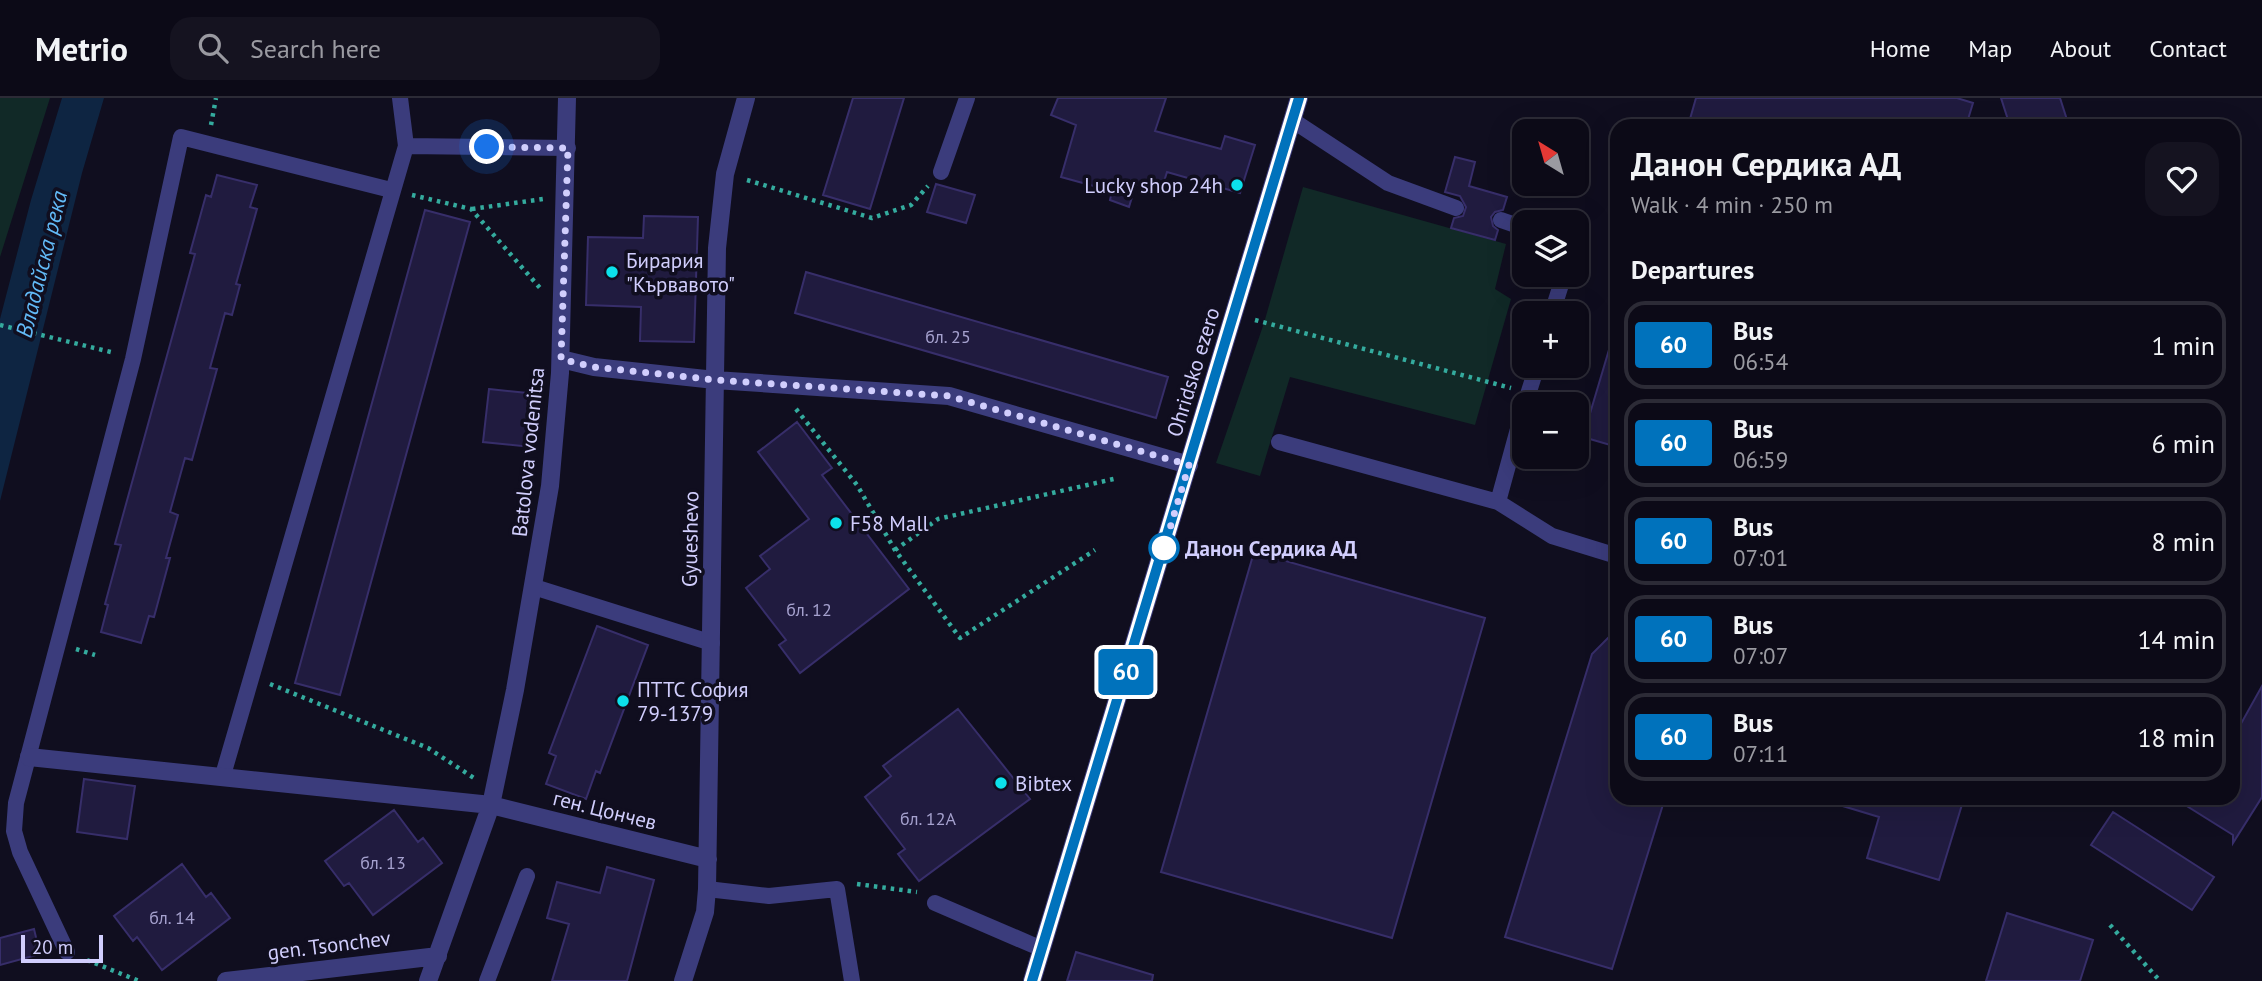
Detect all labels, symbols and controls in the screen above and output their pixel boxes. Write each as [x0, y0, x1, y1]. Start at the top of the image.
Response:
search box [170, 17, 660, 80]
text: Metrio [35, 27, 128, 70]
icon: search [194, 29, 232, 67]
text: Search here [250, 32, 381, 65]
text: Home [1870, 33, 1930, 64]
text: Map [1968, 33, 2012, 64]
text: About [2050, 33, 2111, 64]
text: Contact [2149, 33, 2227, 64]
north arrow [1512, 119, 1589, 196]
map controls [1512, 119, 1589, 469]
your location [469, 129, 504, 164]
text: Данон Сердика АД [1631, 142, 1901, 185]
button: heart [2145, 142, 2219, 216]
place label: Lucky shop 24h [1084, 172, 1223, 199]
marker: Lucky shop 24h [1229, 177, 1245, 193]
water label: Владайска река [9, 188, 73, 340]
text: Walk · 4 min · 250 m [1631, 190, 1833, 219]
button: layers [1512, 210, 1589, 287]
place label: Бирария "Кървавото" [626, 247, 735, 298]
text: Departures [1631, 253, 1754, 286]
marker: Бирария "Кървавото" [604, 264, 620, 280]
button: + [1512, 301, 1589, 378]
street label: Ohridsko ezero [1161, 304, 1225, 440]
text: Bus [1733, 314, 1773, 347]
house number: бл. 25 [925, 325, 971, 348]
text: 60 [1660, 329, 1687, 360]
text: 1 min [2152, 329, 2215, 362]
text: 06:54 [1733, 347, 1788, 376]
street label: Batolova vodenitsa [506, 366, 550, 538]
button: − [1512, 392, 1589, 469]
text: Bus [1733, 412, 1773, 445]
text: 60 [1660, 427, 1687, 458]
text: 6 min [2152, 427, 2215, 460]
text: 06:59 [1733, 445, 1788, 474]
street label: Gyueshevo [676, 491, 704, 587]
place label: F58 Mall [850, 510, 929, 537]
text: Bus [1733, 510, 1773, 543]
marker: F58 Mall [828, 515, 844, 531]
text: 60 [1660, 525, 1687, 556]
text: 8 min [2152, 525, 2215, 558]
marker: Данон Сердика АД [1149, 533, 1179, 563]
place label: Данон Сердика АД [1185, 535, 1357, 562]
text: 07:01 [1733, 543, 1788, 572]
house number: бл. 12 [786, 598, 832, 621]
text: Bus [1733, 608, 1773, 641]
text: 60 [1660, 623, 1687, 654]
text: 14 min [2137, 623, 2215, 656]
text: 07:07 [1733, 641, 1788, 670]
line badge: 60 [1094, 649, 1158, 695]
text: 60 [1112, 656, 1140, 687]
place label: ПТТС София 79-1379 [637, 676, 749, 727]
marker: ПТТС София 79-1379 [615, 693, 631, 709]
text: Bus [1733, 706, 1773, 739]
text: 60 [1660, 721, 1687, 752]
text: 18 min [2137, 721, 2215, 754]
text: 07:11 [1733, 739, 1788, 768]
place label: Bibtex [1015, 770, 1072, 797]
marker: Bibtex [993, 775, 1009, 791]
street label: ген. Цончев [550, 784, 660, 836]
house number: бл. 12А [900, 807, 956, 830]
house number: бл. 13 [360, 851, 406, 874]
house number: бл. 14 [149, 906, 195, 929]
street label: gen. Tsonchev [266, 924, 392, 966]
scale bar [21, 932, 103, 964]
text: 20 m [32, 935, 73, 959]

